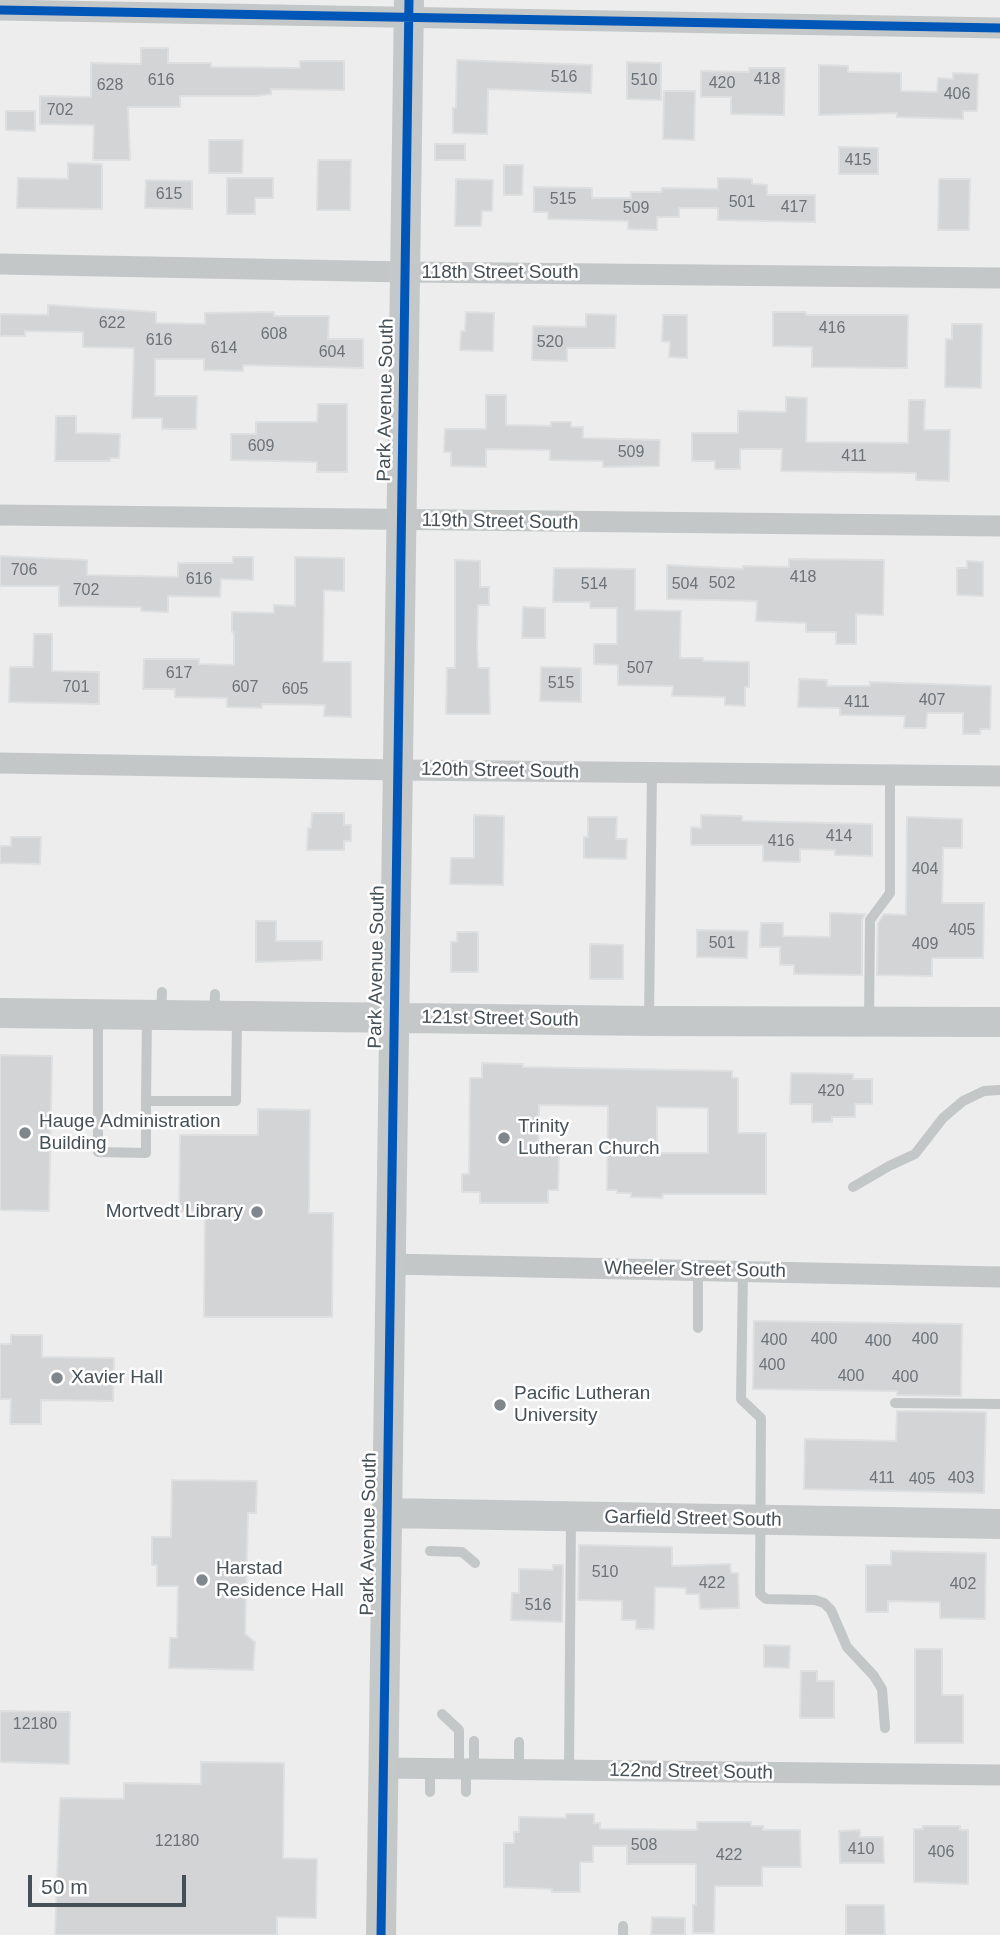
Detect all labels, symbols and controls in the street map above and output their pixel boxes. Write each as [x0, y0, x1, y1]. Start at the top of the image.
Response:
house number: 516 [551, 68, 577, 88]
house number: 418 [754, 70, 780, 90]
house number: 616 [148, 71, 174, 91]
house number: 510 [631, 71, 657, 91]
house number: 420 [709, 74, 735, 94]
house number: 628 [97, 76, 123, 96]
house number: 406 [944, 85, 970, 105]
house number: 702 [47, 101, 73, 121]
house number: 415 [845, 151, 871, 171]
house number: 615 [156, 185, 182, 205]
house number: 515 [550, 190, 576, 210]
house number: 501 [729, 193, 755, 213]
house number: 417 [781, 198, 807, 218]
house number: 509 [623, 199, 649, 219]
street label: 118th Street South [421, 262, 579, 284]
house number: 622 [99, 314, 125, 334]
street label: Park Avenue South [373, 318, 399, 482]
house number: 416 [819, 319, 845, 339]
house number: 608 [261, 325, 287, 345]
house number: 616 [146, 331, 172, 351]
house number: 520 [537, 333, 563, 353]
house number: 614 [211, 339, 237, 359]
house number: 604 [319, 343, 345, 363]
house number: 609 [248, 437, 274, 457]
house number: 509 [618, 443, 644, 463]
house number: 411 [841, 447, 867, 467]
street label: 119th Street South [421, 509, 579, 535]
house number: 706 [11, 561, 37, 581]
house number: 418 [790, 568, 816, 588]
house number: 616 [186, 570, 212, 590]
house number: 502 [709, 574, 735, 594]
house number: 514 [581, 575, 607, 595]
house number: 504 [672, 575, 698, 595]
house number: 702 [73, 581, 99, 601]
house number: 507 [627, 659, 653, 679]
house number: 617 [166, 664, 192, 684]
house number: 515 [548, 674, 574, 694]
house number: 701 [63, 678, 89, 698]
house number: 607 [232, 678, 258, 698]
house number: 605 [282, 680, 308, 700]
house number: 407 [919, 691, 945, 711]
house number: 411 [844, 693, 870, 713]
street label: 120th Street South [421, 758, 579, 784]
house number: 414 [826, 827, 852, 847]
house number: 416 [768, 832, 794, 852]
house number: 404 [912, 860, 938, 880]
street label: Park Avenue South [364, 885, 390, 1049]
house number: 405 [949, 921, 975, 941]
house number: 501 [709, 934, 735, 954]
house number: 409 [912, 935, 938, 955]
street label: 121st Street South [421, 1006, 579, 1032]
house number: 420 [818, 1082, 844, 1102]
place label: Hauge Administration Building [39, 1111, 221, 1155]
place label: Trinity Lutheran Church [518, 1116, 660, 1160]
marker: Hauge Administration Building [17, 1125, 33, 1141]
marker: Trinity Lutheran Church [496, 1130, 512, 1146]
place label: Mortvedt Library [106, 1201, 243, 1223]
marker: Mortvedt Library [249, 1204, 265, 1220]
street label: Wheeler Street South [604, 1257, 786, 1283]
house number: 400 [811, 1330, 837, 1350]
house number: 400 [912, 1330, 938, 1350]
house number: 400 [761, 1331, 787, 1351]
house number: 400 [865, 1332, 891, 1352]
house number: 400 [759, 1356, 785, 1376]
place label: Xavier Hall [71, 1367, 163, 1389]
house number: 400 [838, 1367, 864, 1387]
house number: 400 [892, 1368, 918, 1388]
marker: Xavier Hall [49, 1370, 65, 1386]
place label: Pacific Lutheran University [514, 1383, 650, 1427]
marker: Pacific Lutheran University [492, 1397, 508, 1413]
street label: Park Avenue South [356, 1452, 382, 1616]
house number: 411 [869, 1469, 895, 1489]
house number: 403 [948, 1469, 974, 1489]
house number: 405 [909, 1470, 935, 1490]
street label: Garfield Street South [604, 1506, 782, 1532]
place label: Harstad Residence Hall [216, 1558, 344, 1602]
house number: 510 [592, 1563, 618, 1583]
marker: Harstad Residence Hall [194, 1572, 210, 1588]
house number: 422 [699, 1574, 725, 1594]
house number: 402 [950, 1575, 976, 1595]
house number: 516 [525, 1596, 551, 1616]
house number: 12180 [13, 1715, 57, 1735]
street label: 122nd Street South [609, 1759, 773, 1785]
house number: 12180 [155, 1832, 199, 1852]
house number: 508 [631, 1836, 657, 1856]
house number: 410 [848, 1840, 874, 1860]
house number: 406 [928, 1843, 954, 1863]
house number: 422 [716, 1846, 742, 1866]
scale bar [32, 1862, 189, 1906]
text: 50 m [41, 1875, 88, 1898]

